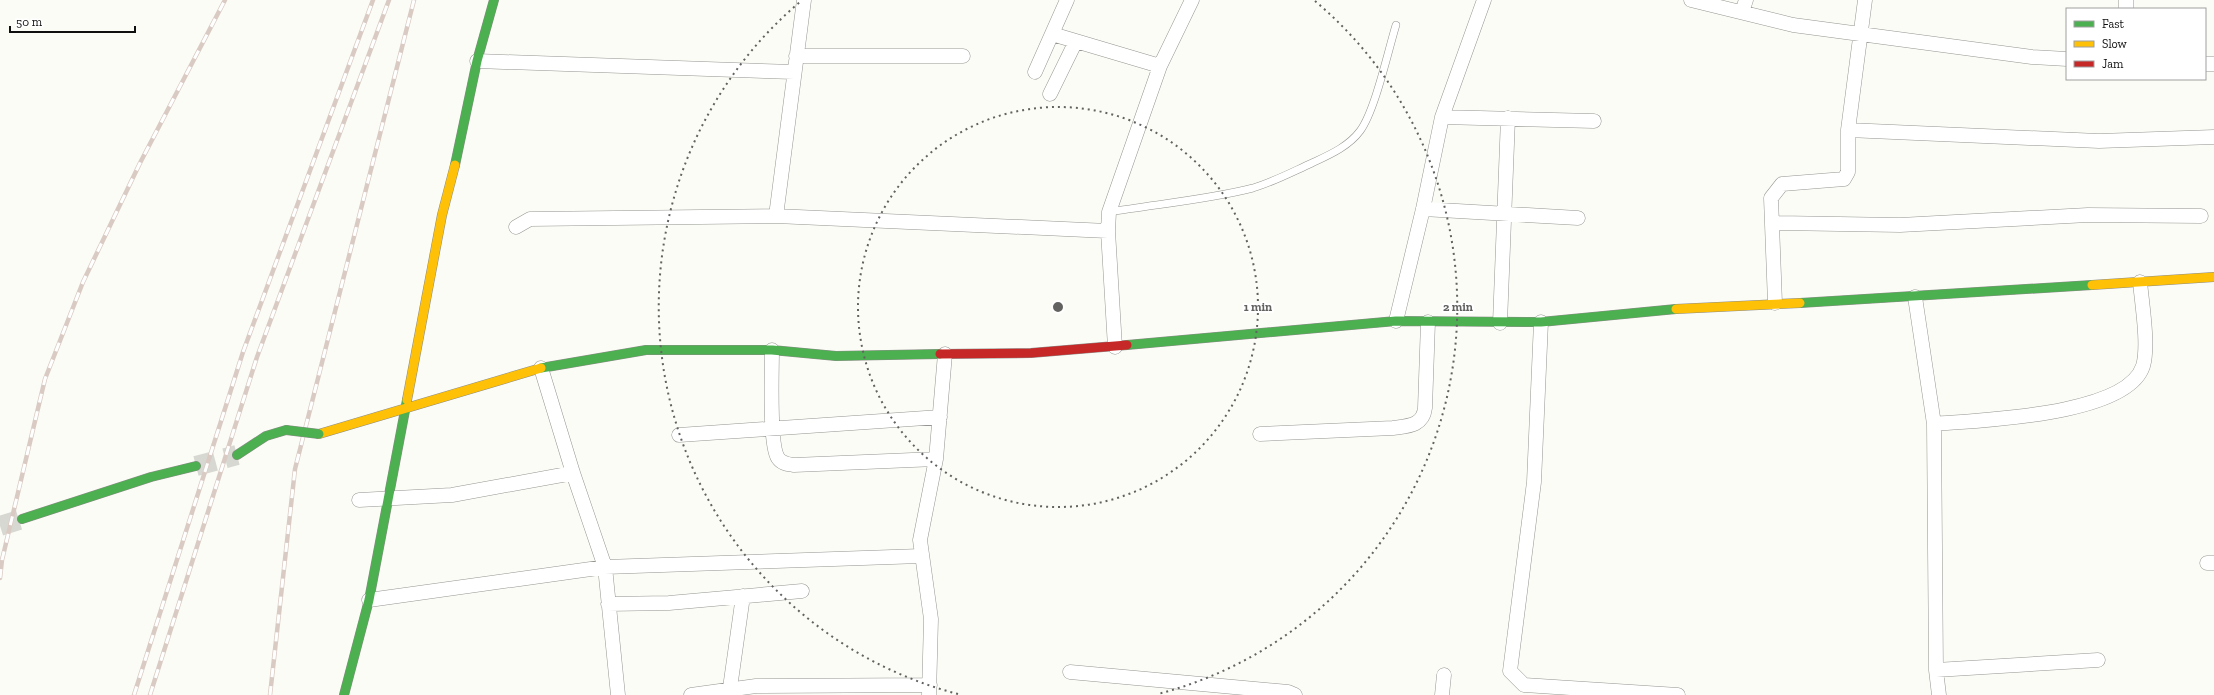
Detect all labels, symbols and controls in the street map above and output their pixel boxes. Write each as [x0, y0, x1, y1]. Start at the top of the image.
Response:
scale bar [10, 8, 135, 34]
legend [2066, 8, 2206, 80]
text: 50 m [16, 15, 43, 29]
text: Fast [2102, 17, 2125, 31]
text: Slow [2102, 37, 2128, 51]
text: Jam [2102, 57, 2124, 71]
centre of rings [1051, 300, 1065, 314]
text: 1 min [1244, 300, 1272, 314]
text: 2 min [1443, 300, 1473, 314]

